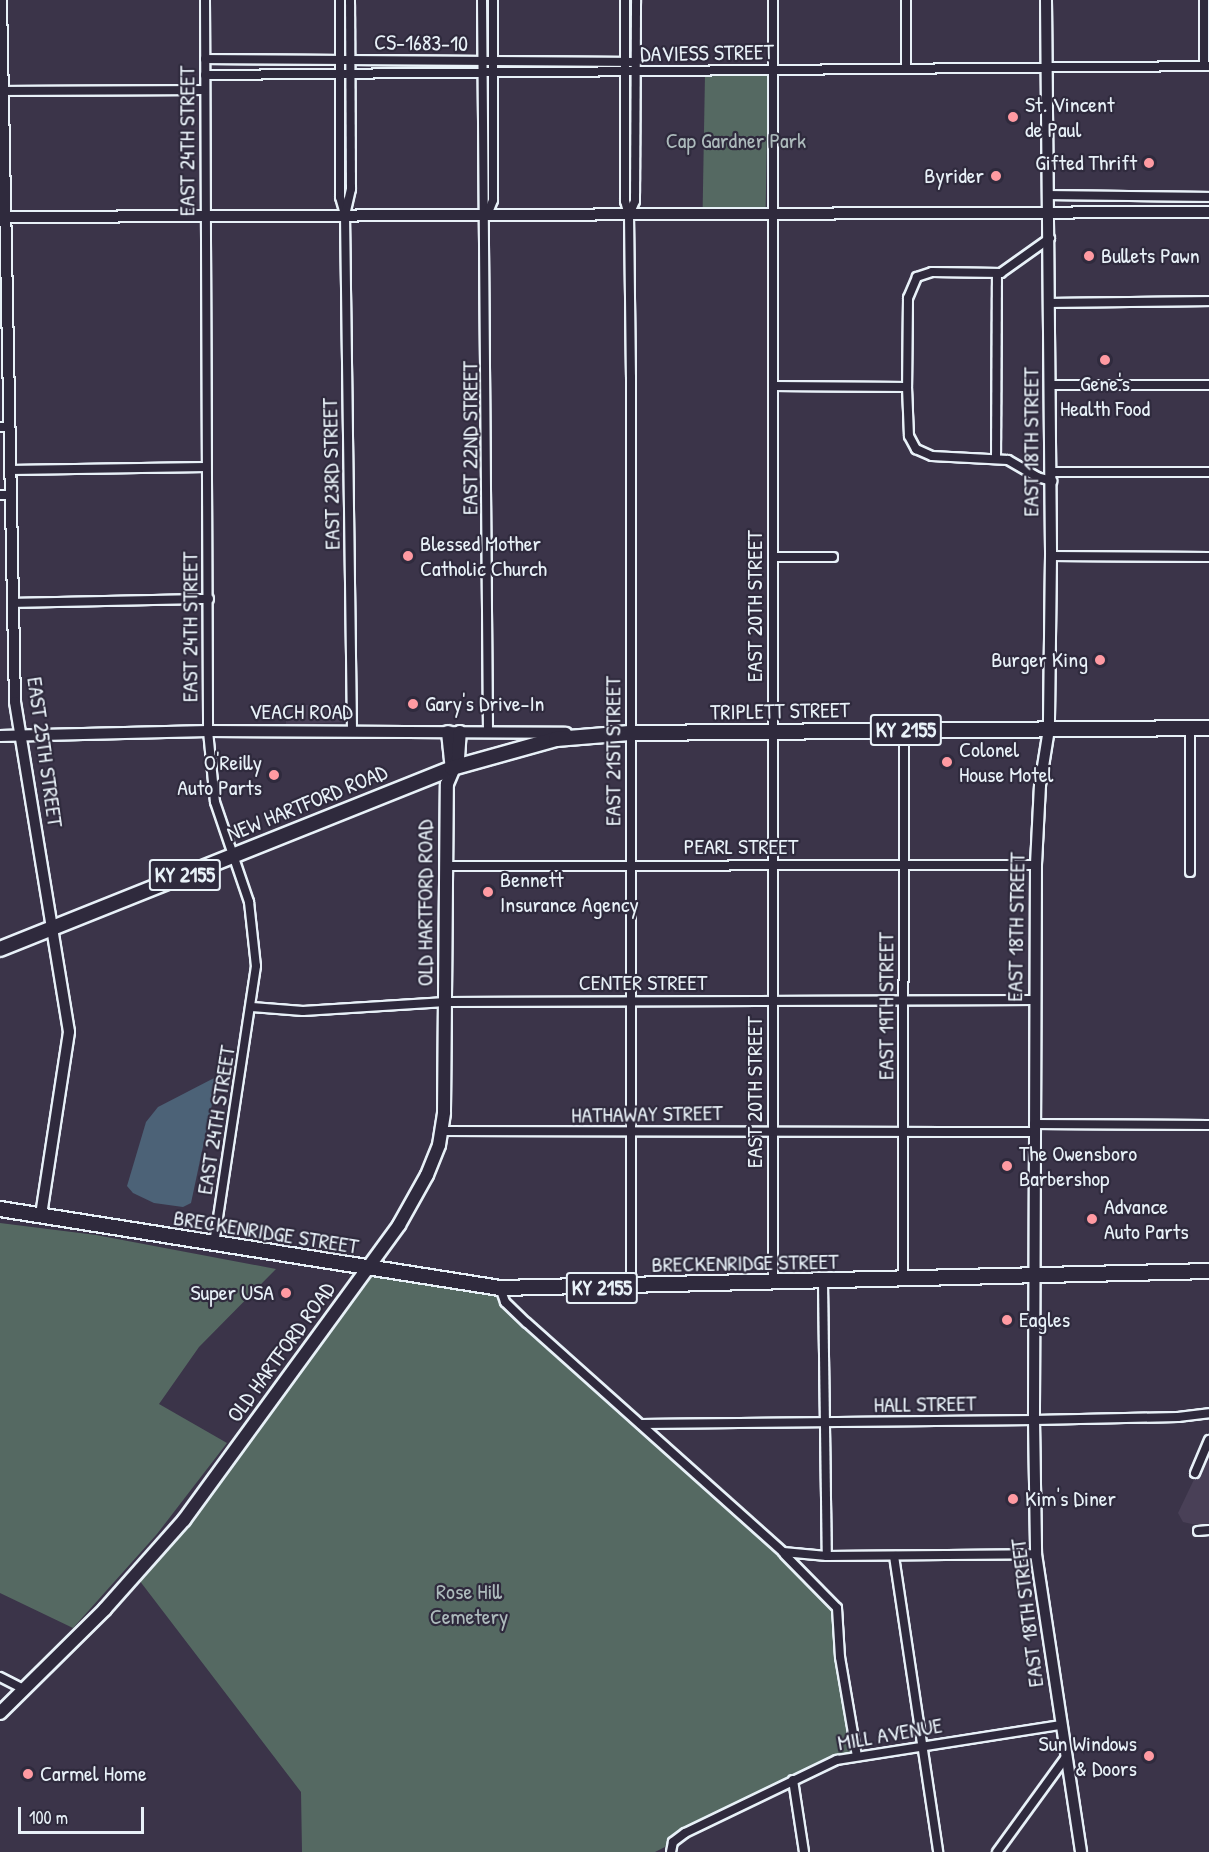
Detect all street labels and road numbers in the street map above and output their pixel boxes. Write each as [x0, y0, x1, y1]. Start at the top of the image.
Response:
street label: CS-1683-10 [374, 29, 468, 57]
street label: DAVIESS STREET [640, 39, 774, 67]
street label: EAST 24TH STREET [174, 66, 200, 216]
street label: EAST 22ND STREET [457, 361, 483, 515]
street label: EAST 18TH STREET [1018, 367, 1044, 517]
street label: EAST 23RD STREET [316, 398, 346, 550]
street label: EAST 20TH STREET [742, 530, 768, 682]
street label: EAST 24TH STREET [177, 552, 203, 702]
street label: EAST 25TH STREET [21, 675, 69, 829]
street label: EAST 21ST STREET [600, 676, 626, 826]
street label: TRIPLETT STREET [710, 697, 850, 725]
street label: VEACH ROAD [249, 699, 353, 725]
road number: KY 2155 [868, 712, 944, 748]
street label: NEW HARTFORD ROAD [223, 759, 391, 847]
street label: OLD HARTFORD ROAD [412, 820, 438, 986]
street label: PEARL STREET [684, 834, 798, 860]
street label: EAST 18TH STREET [1002, 852, 1030, 1002]
road number: KY 2155 [148, 857, 222, 893]
street label: EAST 19TH STREET [873, 932, 899, 1080]
street label: CENTER STREET [579, 970, 707, 996]
street label: EAST 20TH STREET [742, 1016, 768, 1168]
street label: EAST 24TH STREET [191, 1044, 241, 1196]
street label: HATHAWAY STREET [571, 1099, 723, 1129]
street label: BRECKENRIDGE STREET [172, 1204, 360, 1260]
street label: BRECKENRIDGE STREET [651, 1248, 839, 1278]
road number: KY 2155 [564, 1270, 640, 1306]
street label: OLD HARTFORD ROAD [221, 1277, 341, 1427]
street label: HALL STREET [873, 1390, 977, 1418]
street label: EAST 18TH STREET [1005, 1537, 1049, 1689]
street label: MILL AVENUE [835, 1712, 945, 1756]

